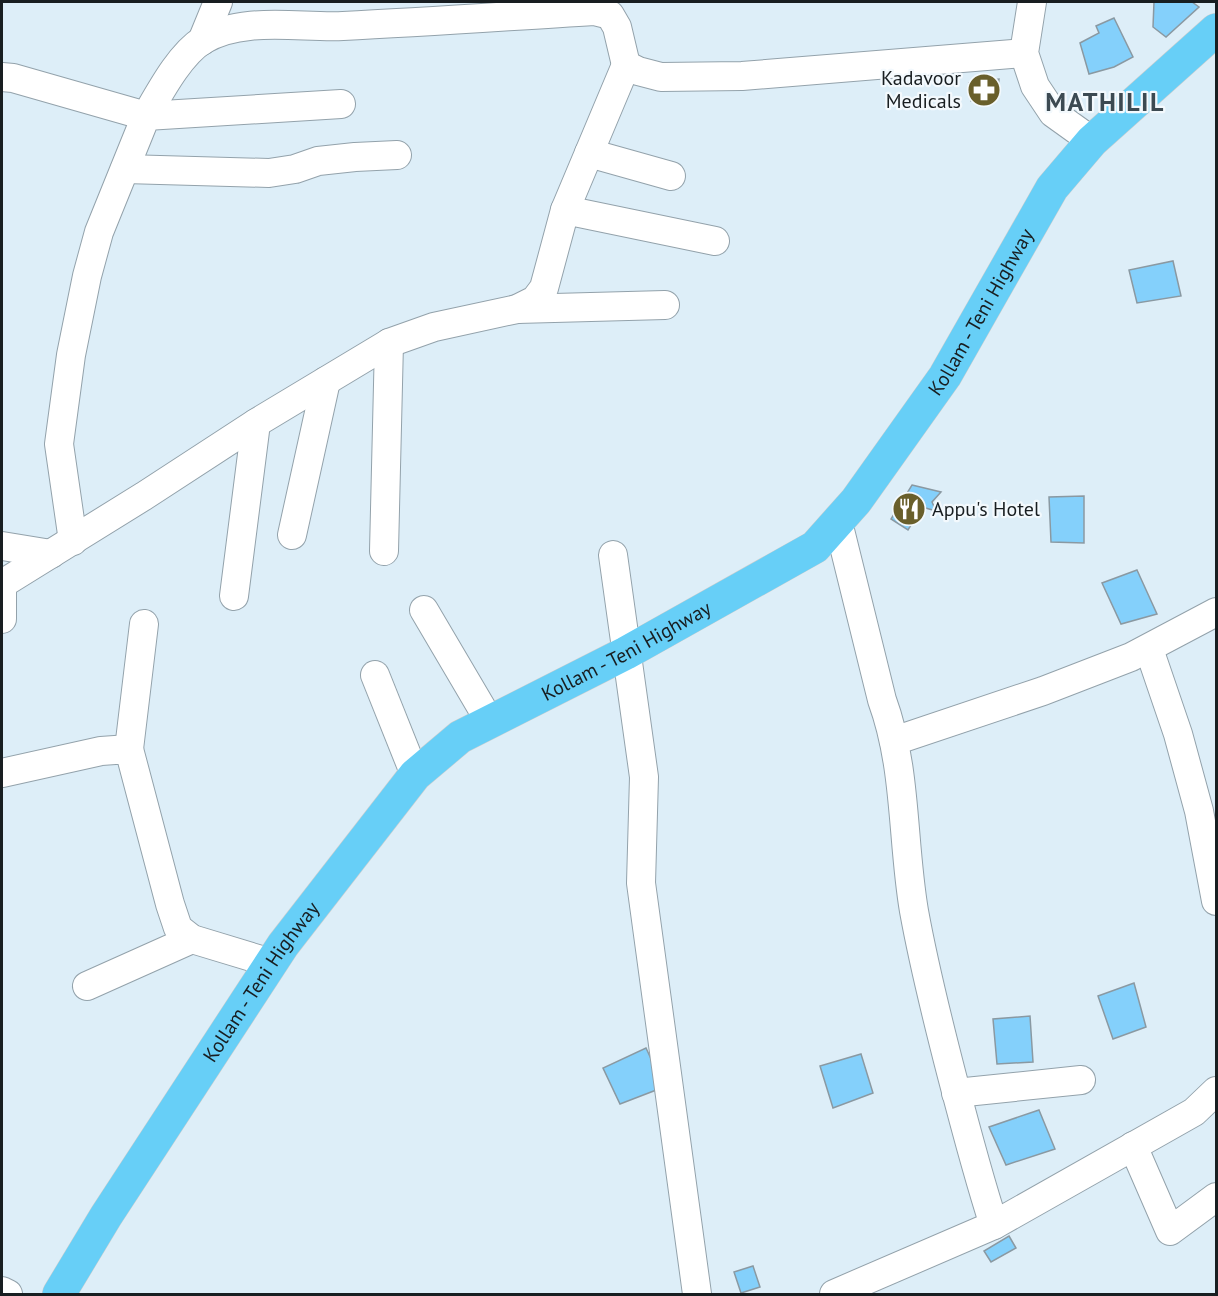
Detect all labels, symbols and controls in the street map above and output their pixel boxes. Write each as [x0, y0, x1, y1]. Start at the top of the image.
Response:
place label: Kadavoor Medicals [881, 65, 961, 114]
pharmacy icon: Kadavoor Medicals [966, 72, 1002, 108]
district label: MATHILIL [1045, 85, 1165, 118]
street label: Kollam - Teni Highway [922, 223, 1040, 401]
restaurant icon: Appu's Hotel [891, 491, 927, 527]
place label: Appu's Hotel [932, 496, 1040, 522]
street label: Kollam - Teni Highway [537, 595, 716, 707]
street label: Kollam - Teni Highway [197, 896, 325, 1067]

